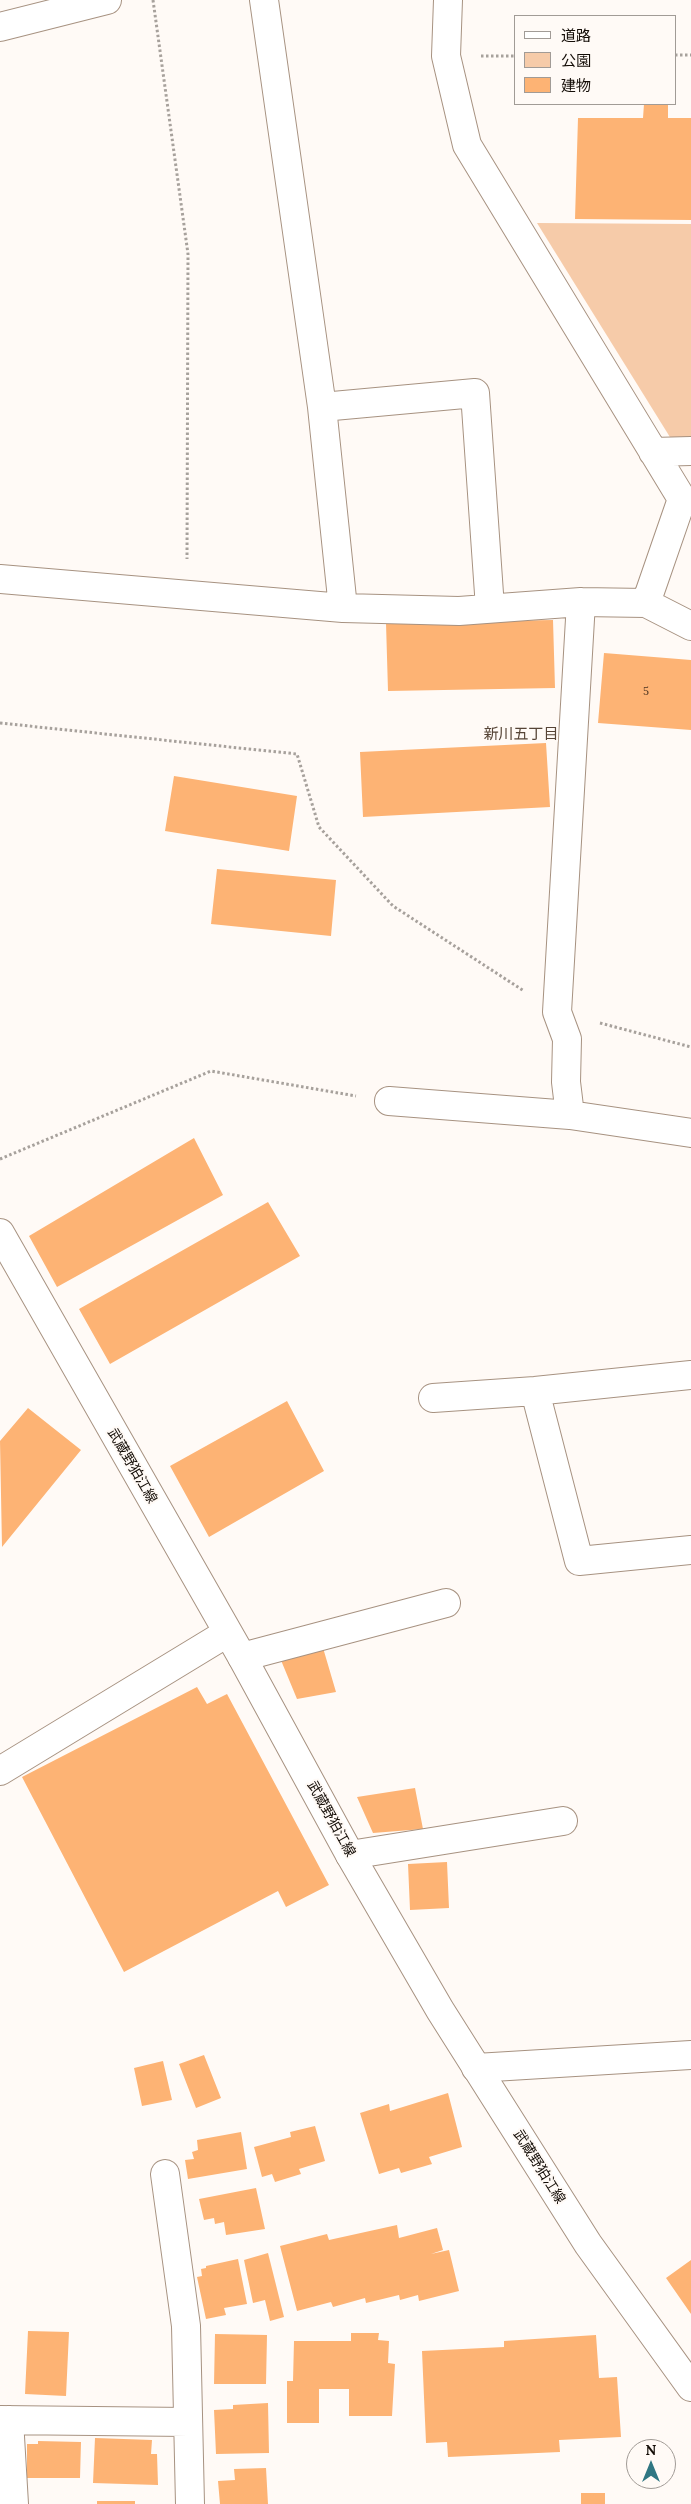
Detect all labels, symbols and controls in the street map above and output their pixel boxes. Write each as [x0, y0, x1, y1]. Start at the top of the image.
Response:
legend [514, 15, 676, 105]
text: 道路 [561, 26, 591, 45]
text: 公園 [561, 51, 591, 70]
text: 建物 [561, 76, 591, 95]
house number: 5 [643, 685, 649, 699]
district label: 新川五丁目 [484, 726, 558, 744]
street label: 武蔵野狛江線 [104, 1425, 160, 1507]
street label: 武蔵野狛江線 [303, 1778, 359, 1860]
street label: 武蔵野狛江線 [510, 2127, 568, 2207]
north arrow [626, 2439, 676, 2489]
text: N [646, 2441, 656, 2459]

